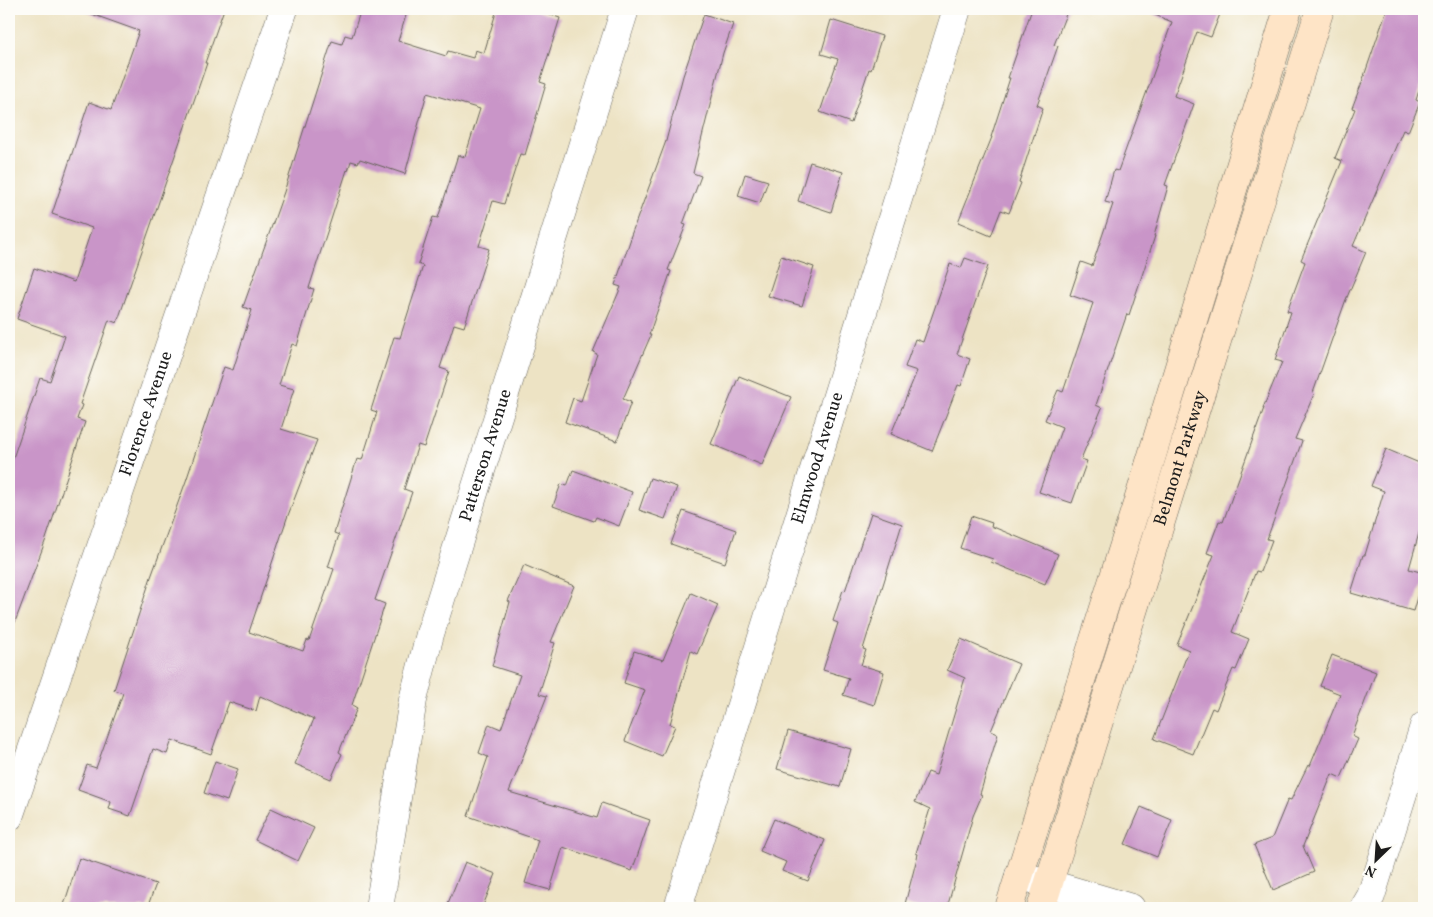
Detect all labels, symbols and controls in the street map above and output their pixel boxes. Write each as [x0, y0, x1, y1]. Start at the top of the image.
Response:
street label: Florence Avenue [113, 348, 179, 480]
street label: Patterson Avenue [453, 386, 518, 525]
street label: Belmont Parkway [1148, 387, 1213, 529]
street label: Elmwood Avenue [785, 389, 850, 527]
north arrow [1350, 834, 1400, 884]
text: N [1363, 860, 1380, 881]

